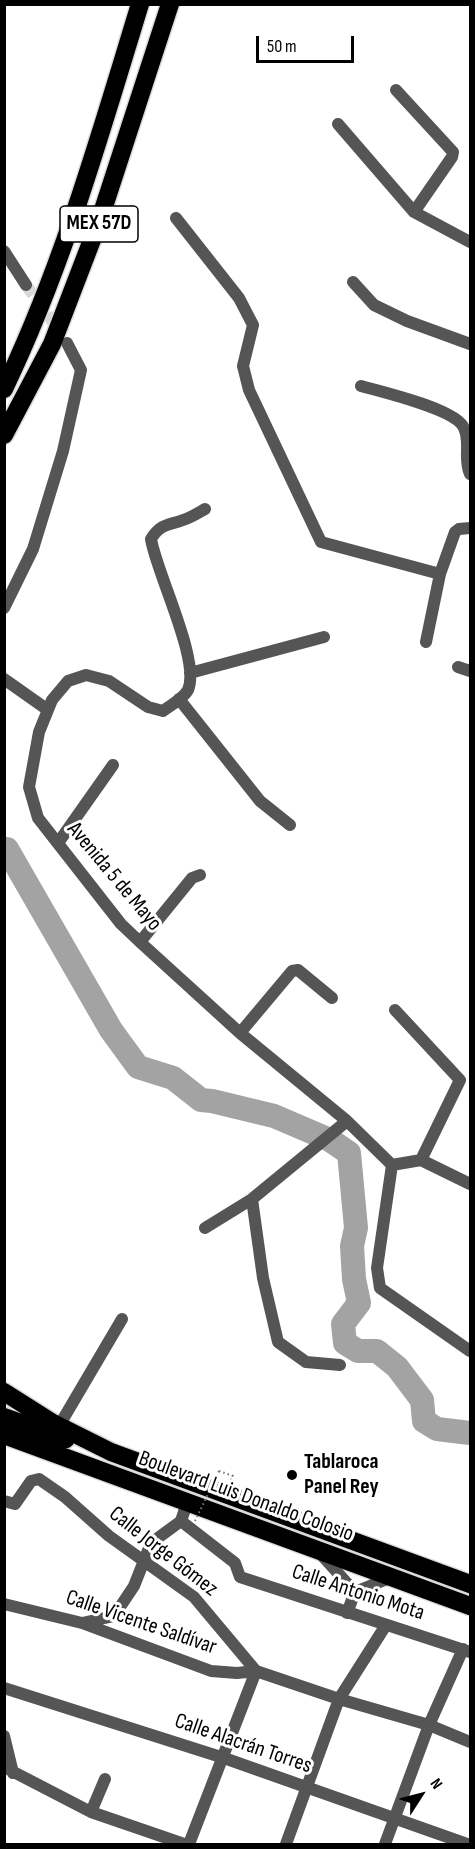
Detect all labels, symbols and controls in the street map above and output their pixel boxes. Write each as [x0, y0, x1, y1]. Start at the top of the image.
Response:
scale bar [259, 24, 356, 62]
text: 50 m [267, 36, 297, 57]
road number: MEX 57D [60, 206, 138, 242]
street label: Avenida 5 de Mayo [61, 817, 167, 937]
street label: Boulevard Luis Donaldo Colosio [135, 1446, 357, 1548]
place label: Tablaroca Panel Rey [304, 1449, 379, 1500]
marker: Tablaroca Panel Rey [285, 1468, 299, 1482]
street label: Calle Jorge Gómez [103, 1501, 223, 1603]
street label: Calle Antonio Mota [288, 1559, 428, 1627]
street label: Calle Vicente Saldívar [62, 1585, 220, 1661]
street label: Calle Alacrán Torres [171, 1708, 315, 1780]
north arrow [391, 1765, 451, 1825]
text: N [426, 1775, 446, 1793]

